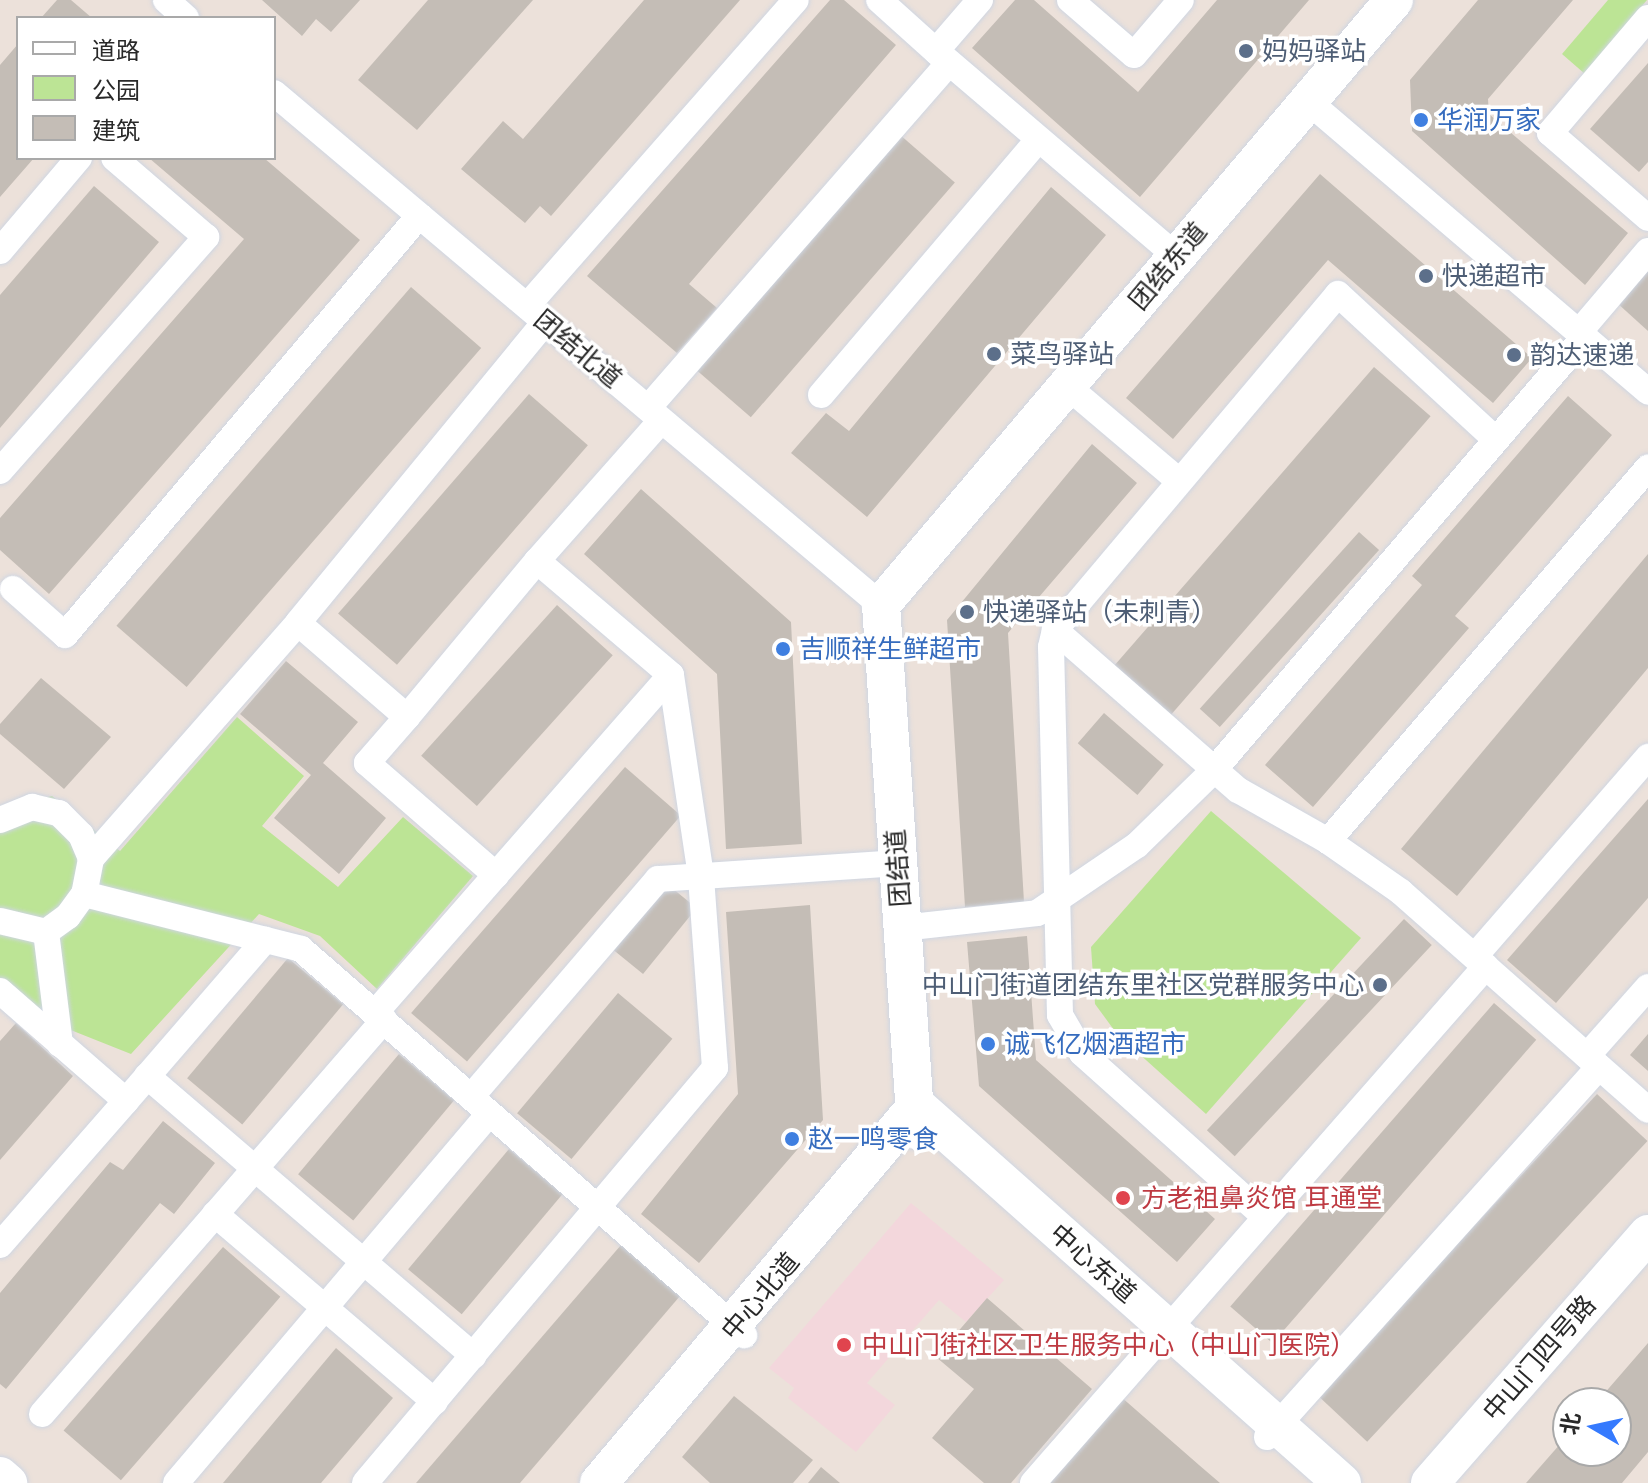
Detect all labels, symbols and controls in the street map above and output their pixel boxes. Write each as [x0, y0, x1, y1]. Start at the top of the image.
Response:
legend [16, 16, 276, 160]
place label: 妈妈驿站 [1262, 35, 1366, 67]
text: 道路 [92, 36, 140, 65]
marker: 妈妈驿站 [1237, 42, 1255, 60]
text: 公园 [92, 76, 140, 105]
place label: 华润万家 [1437, 104, 1541, 136]
marker: 华润万家 [1412, 111, 1430, 129]
text: 建筑 [92, 116, 140, 145]
street label: 团结东道 [1123, 216, 1213, 316]
place label: 快递超市 [1442, 260, 1546, 292]
marker: 快递超市 [1417, 267, 1435, 285]
street label: 团结北道 [528, 304, 628, 394]
place label: 菜鸟驿站 [1010, 338, 1114, 370]
place label: 韵达速递 [1530, 339, 1634, 371]
marker: 菜鸟驿站 [985, 345, 1003, 363]
marker: 韵达速递 [1505, 346, 1523, 364]
place label: 快递驿站（未刺青） [983, 596, 1217, 628]
marker: 快递驿站（未刺青） [958, 603, 976, 621]
place label: 吉顺祥生鲜超市 [799, 633, 981, 665]
marker: 吉顺祥生鲜超市 [774, 640, 792, 658]
street label: 团结道 [880, 828, 916, 908]
place label: 中山门街道团结东里社区党群服务中心 [922, 969, 1364, 1001]
marker: 中山门街道团结东里社区党群服务中心 [1371, 976, 1389, 994]
place label: 诚飞亿烟酒超市 [1004, 1028, 1186, 1060]
marker: 诚飞亿烟酒超市 [979, 1035, 997, 1053]
place label: 赵一鸣零食 [808, 1123, 938, 1155]
marker: 赵一鸣零食 [783, 1130, 801, 1148]
place label: 方老祖鼻炎馆 耳通堂 [1141, 1182, 1382, 1214]
marker: 方老祖鼻炎馆 耳通堂 [1112, 1187, 1134, 1209]
street label: 中心东道 [1044, 1217, 1142, 1309]
street label: 中心北道 [715, 1246, 805, 1346]
street label: 中山门四号路 [1476, 1289, 1602, 1427]
place label: 中山门街社区卫生服务中心（中山门医院） [862, 1329, 1356, 1361]
marker: 中山门街社区卫生服务中心（中山门医院） [833, 1334, 855, 1356]
north arrow [1552, 1387, 1632, 1467]
text: 北 [1556, 1411, 1585, 1436]

